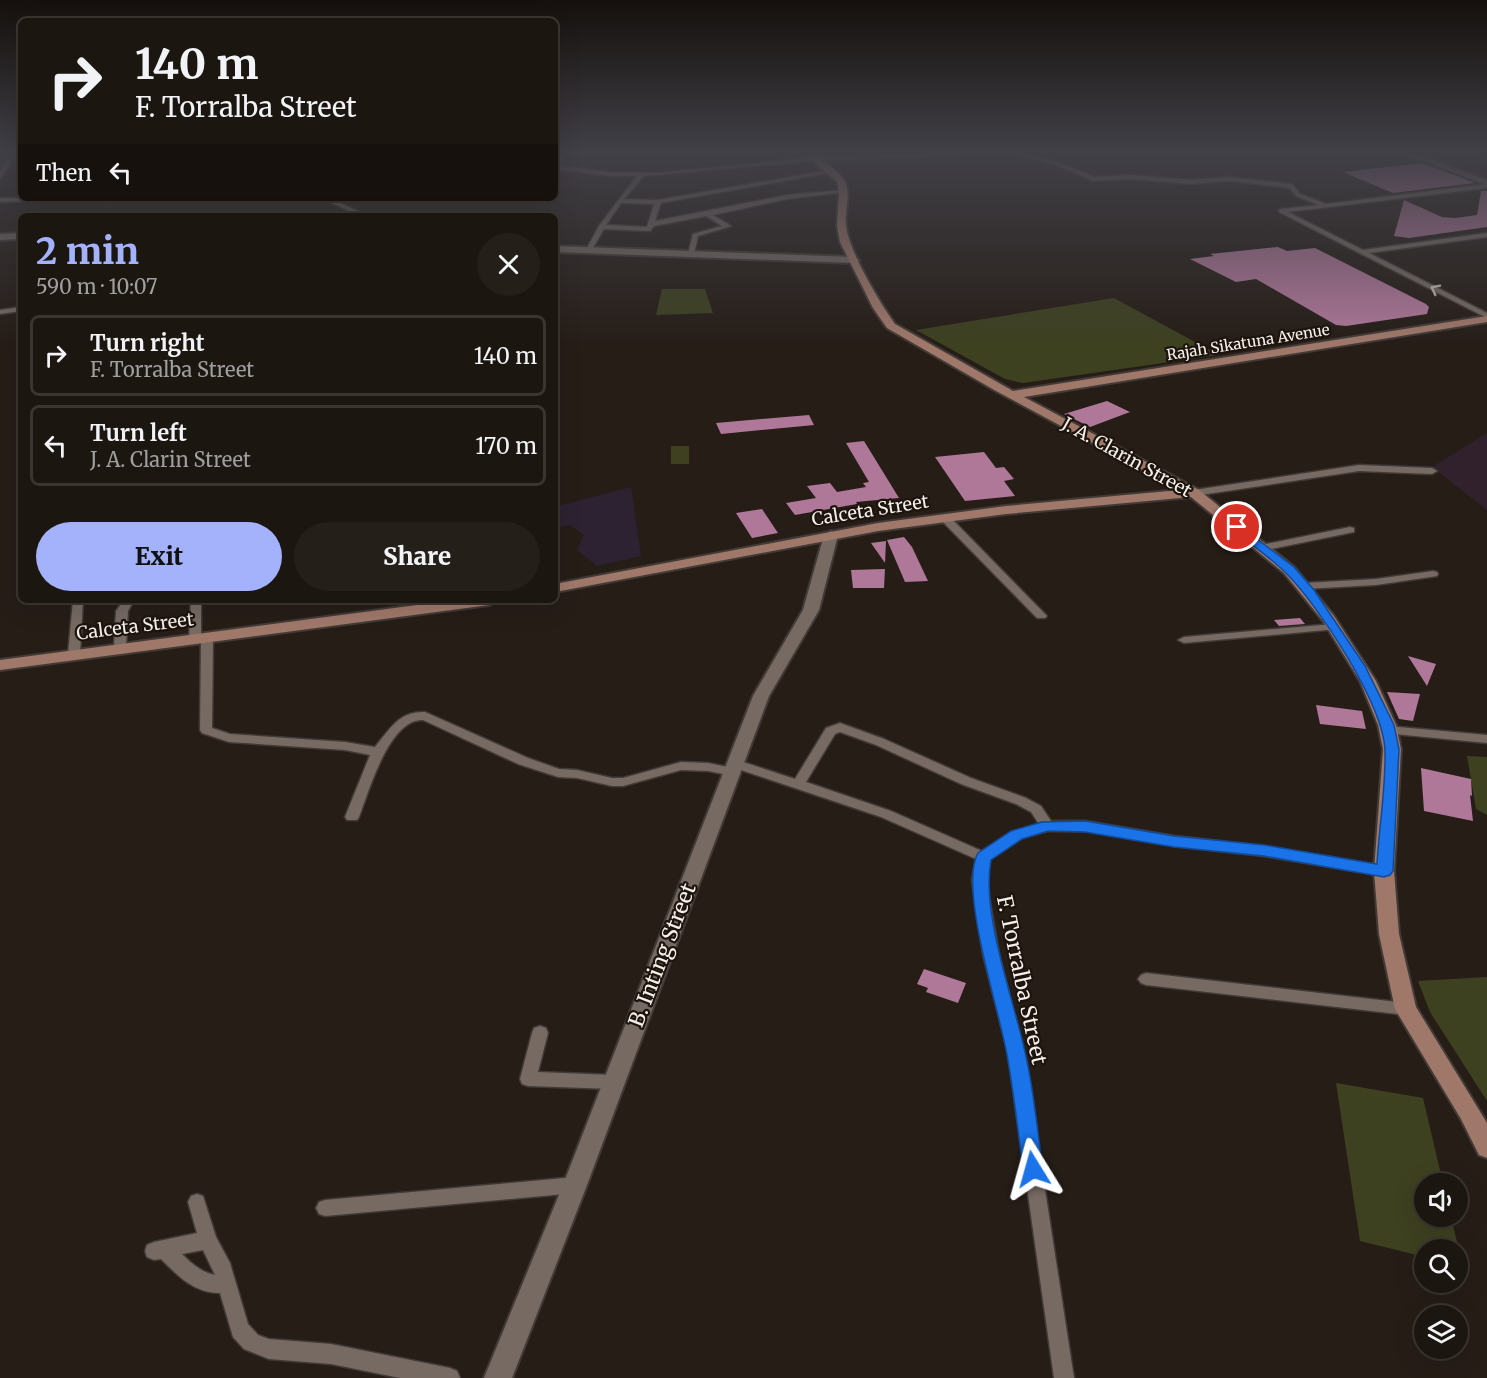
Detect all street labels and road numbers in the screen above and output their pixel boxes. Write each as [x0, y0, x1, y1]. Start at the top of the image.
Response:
street label: Rajah Sikatuna Avenue [1165, 320, 1331, 364]
street label: J. A. Clarin Street [1057, 411, 1196, 502]
street label: Calceta Street [810, 489, 930, 531]
street label: Calceta Street [75, 607, 195, 645]
street label: B. Inting Street [622, 879, 702, 1031]
street label: F. Torralba Street [991, 893, 1053, 1067]

